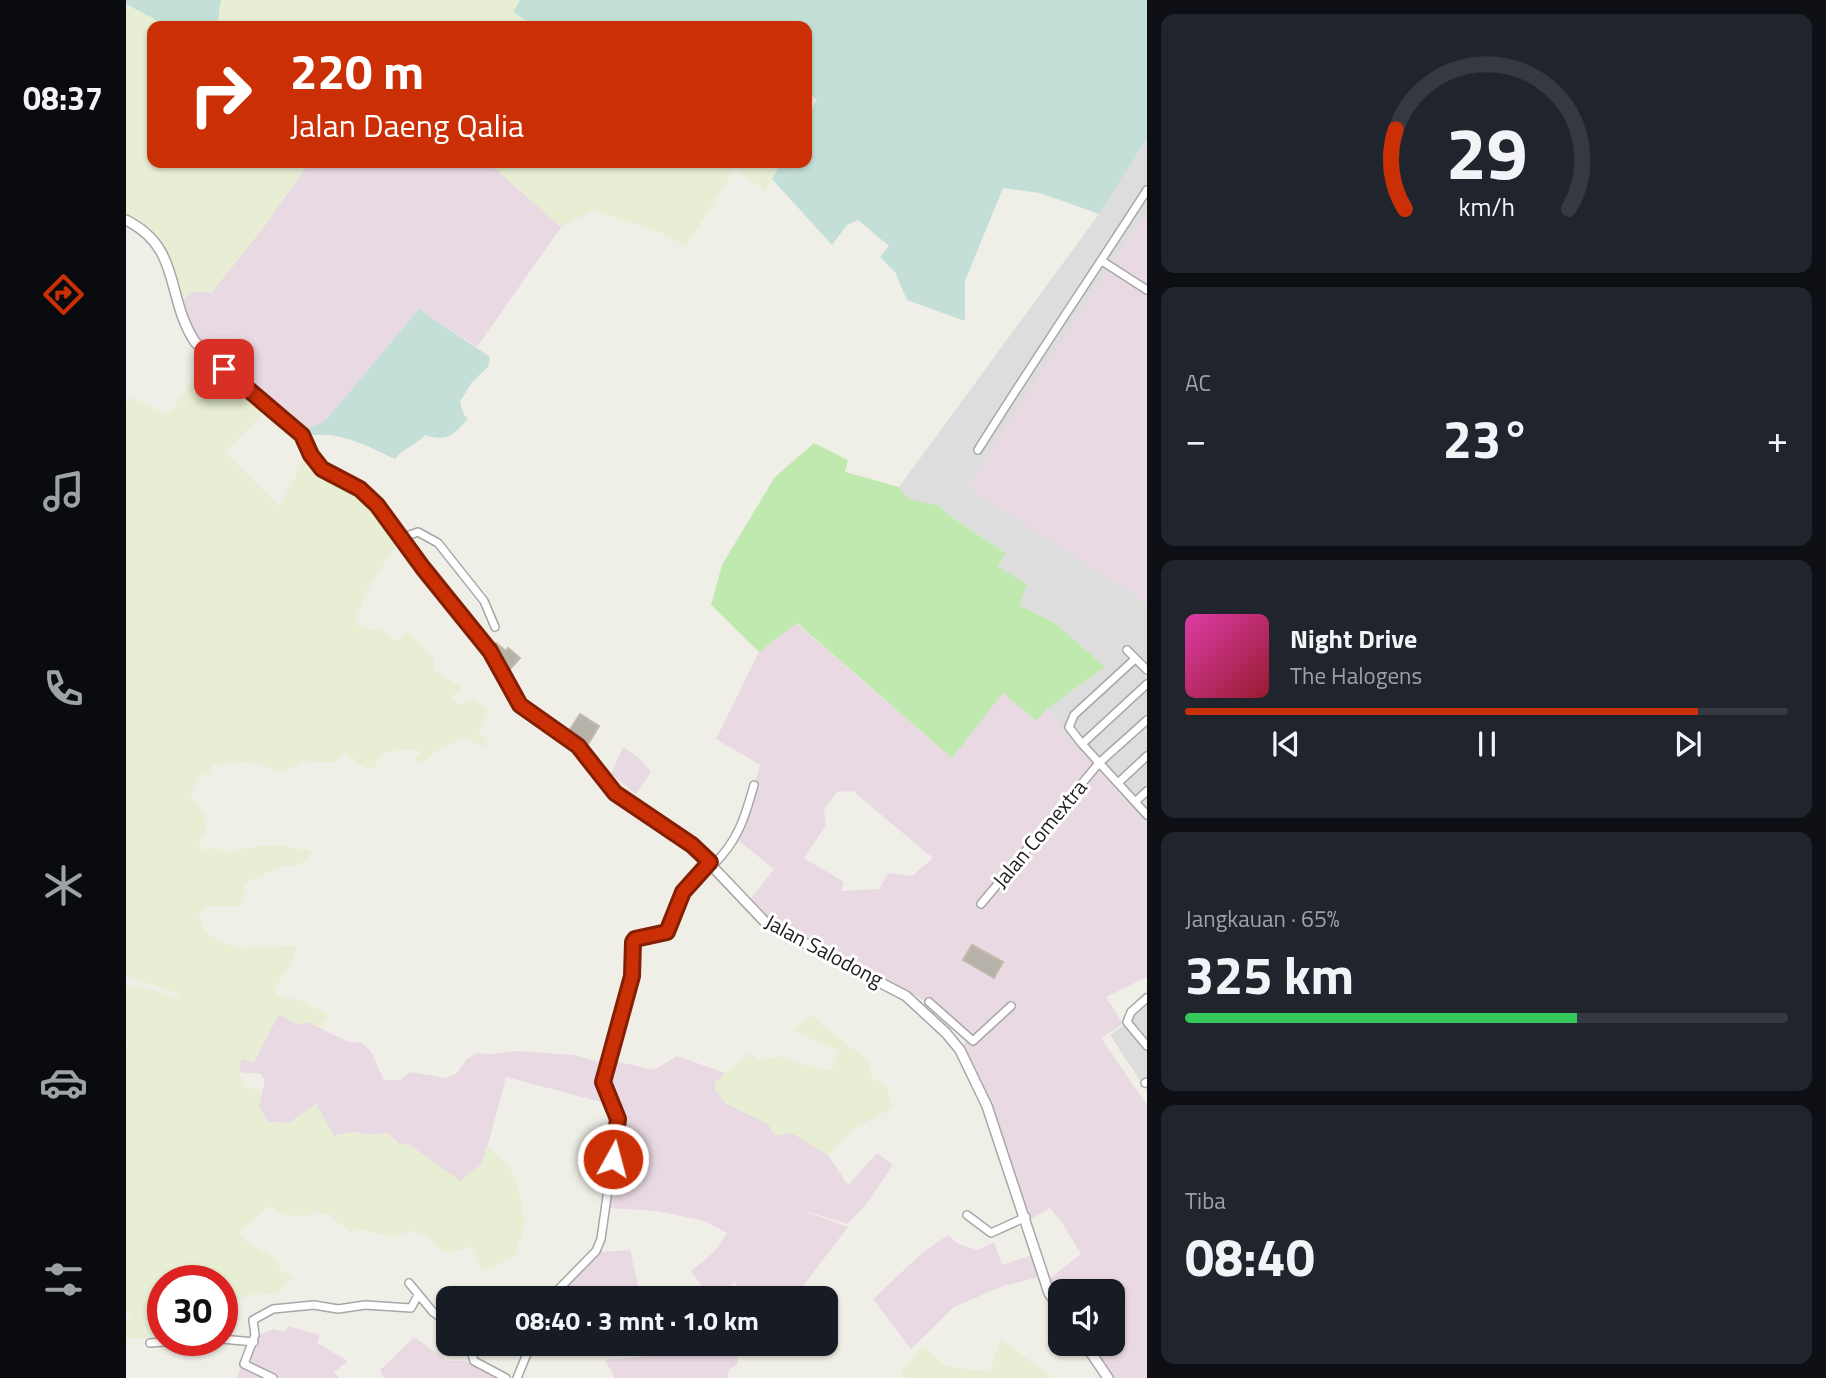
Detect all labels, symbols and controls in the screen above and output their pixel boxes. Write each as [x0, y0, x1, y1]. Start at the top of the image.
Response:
text: 220 m [290, 33, 424, 108]
icon: right [175, 49, 266, 140]
text: 08:37 [23, 74, 103, 122]
text: 29 [1446, 98, 1527, 208]
text: Jalan Daeng Qalia [290, 101, 524, 149]
text: km/h [1458, 188, 1515, 226]
icon: directions [39, 270, 88, 319]
pin [194, 339, 254, 399]
icon: arrive [205, 350, 243, 388]
text: AC [1185, 365, 1211, 400]
text: 23° [1443, 399, 1530, 478]
text: − [1185, 410, 1206, 468]
text: + [1767, 410, 1788, 468]
icon: music [39, 467, 88, 516]
text: Night Drive [1290, 619, 1417, 658]
text: The Halogens [1290, 658, 1422, 693]
icon: phone [39, 664, 88, 713]
icon: previous [1267, 725, 1305, 763]
icon: pause [1468, 725, 1506, 763]
icon: next [1669, 725, 1707, 763]
street label: Jalan Comextra [984, 772, 1095, 895]
icon: climate [39, 861, 88, 910]
text: Jangkauan · 65% [1185, 901, 1340, 936]
street label: Jalan Salodong [760, 905, 890, 995]
text: 325 km [1185, 935, 1354, 1014]
icon: car [39, 1058, 88, 1107]
position arrow [576, 1122, 650, 1196]
text: Tiba [1185, 1183, 1226, 1218]
text: 08:40 [1185, 1217, 1315, 1296]
icon: filters [39, 1255, 88, 1304]
speed limit sign: 30 [147, 1265, 238, 1356]
map controls [1048, 1279, 1125, 1356]
button: sound [1048, 1279, 1125, 1356]
text: 08:40 · 3 mnt · 1.0 km [515, 1301, 759, 1340]

